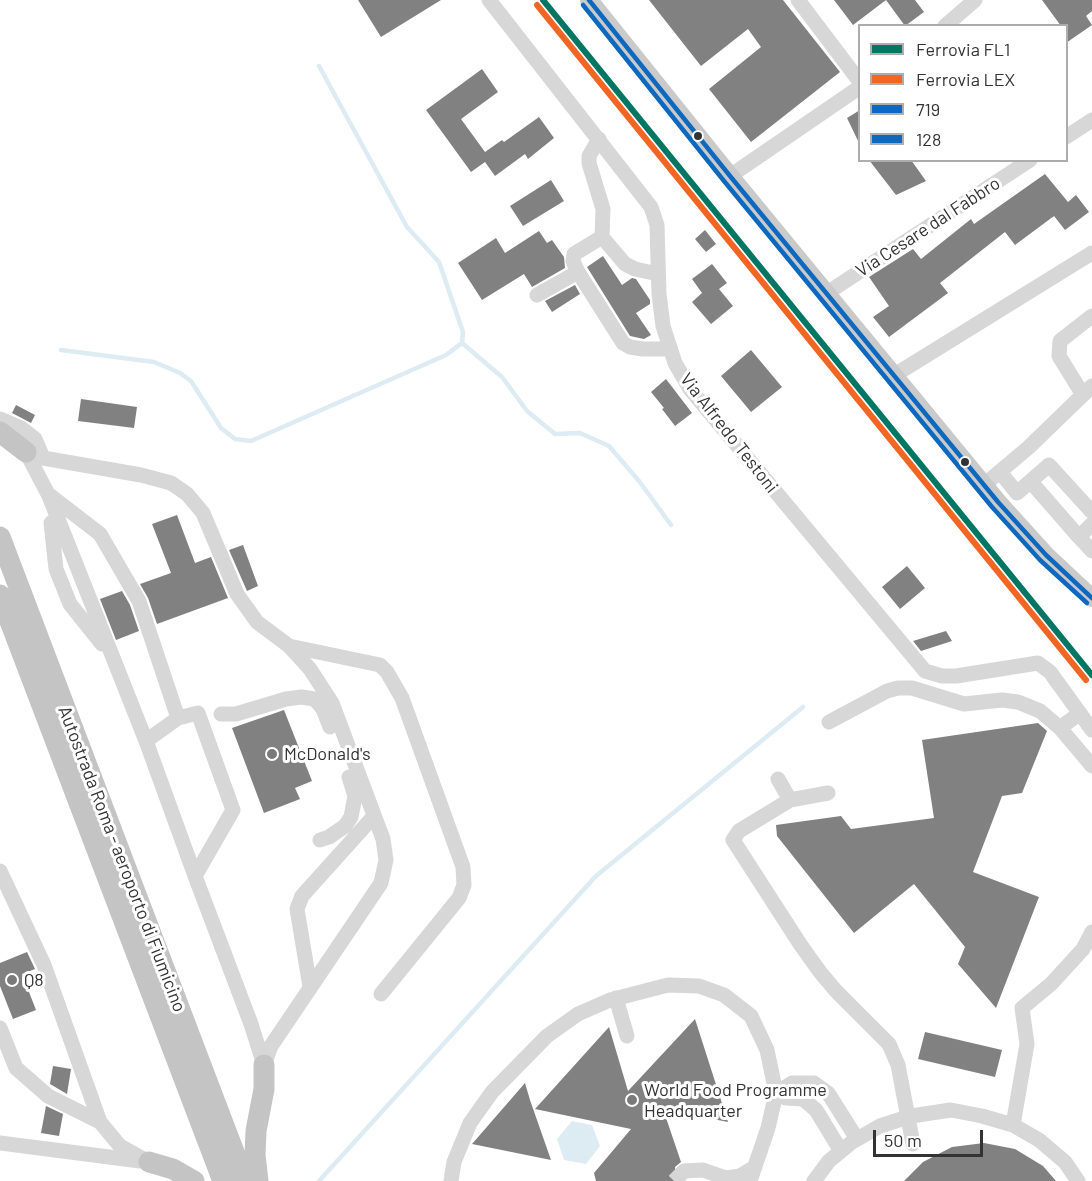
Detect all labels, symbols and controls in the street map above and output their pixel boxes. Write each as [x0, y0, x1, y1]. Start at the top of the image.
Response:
legend [858, 24, 1068, 162]
text: Ferrovia FL1 [916, 38, 1010, 60]
text: Ferrovia LEX [916, 68, 1015, 90]
text: 719 [916, 98, 940, 120]
text: 128 [916, 128, 941, 150]
unlabelled marker [692, 130, 704, 142]
street label: Via Cesare dal Fabbro [852, 172, 1004, 282]
street label: Via Alfredo Testoni [675, 369, 783, 497]
unlabelled marker [959, 456, 971, 468]
street label: Autostrada Roma - aeroporto di Fiumicino [54, 703, 190, 1015]
place label: McDonald's [284, 743, 371, 765]
marker: McDonald's [265, 747, 279, 761]
place label: Q8 [24, 969, 44, 991]
marker: Q8 [5, 973, 19, 987]
place label: World Food Programme Headquarter [644, 1079, 827, 1122]
marker: World Food Programme Headquarter [625, 1093, 639, 1107]
scale bar [876, 1118, 986, 1156]
text: 50 m [884, 1129, 922, 1151]

